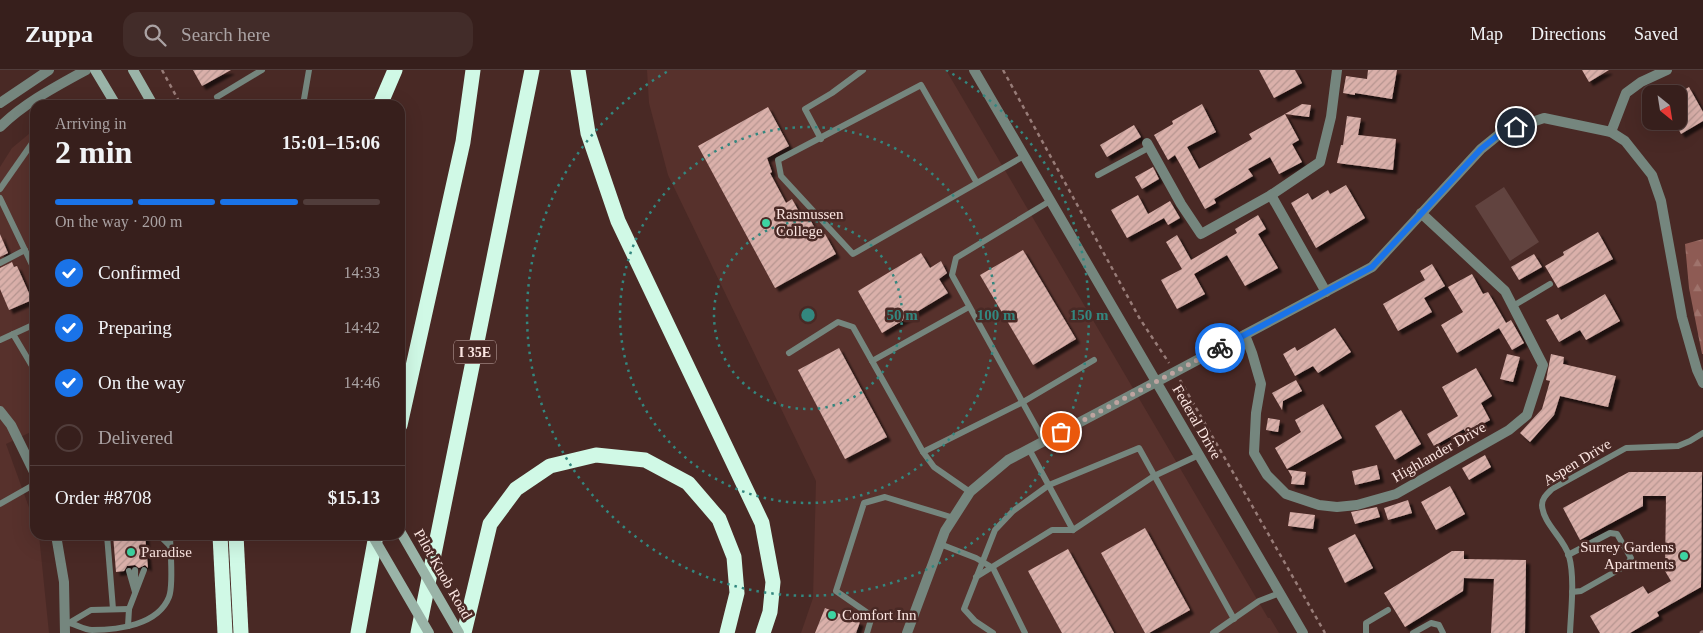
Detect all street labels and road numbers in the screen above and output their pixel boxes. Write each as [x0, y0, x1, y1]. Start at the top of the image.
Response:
road number: I 35E [454, 340, 496, 364]
street label: Federal Drive [1169, 382, 1225, 462]
street label: Highlander Drive [1389, 419, 1489, 485]
street label: Aspen Drive [1540, 435, 1614, 488]
street label: Pilot Knob Road [411, 526, 475, 622]

